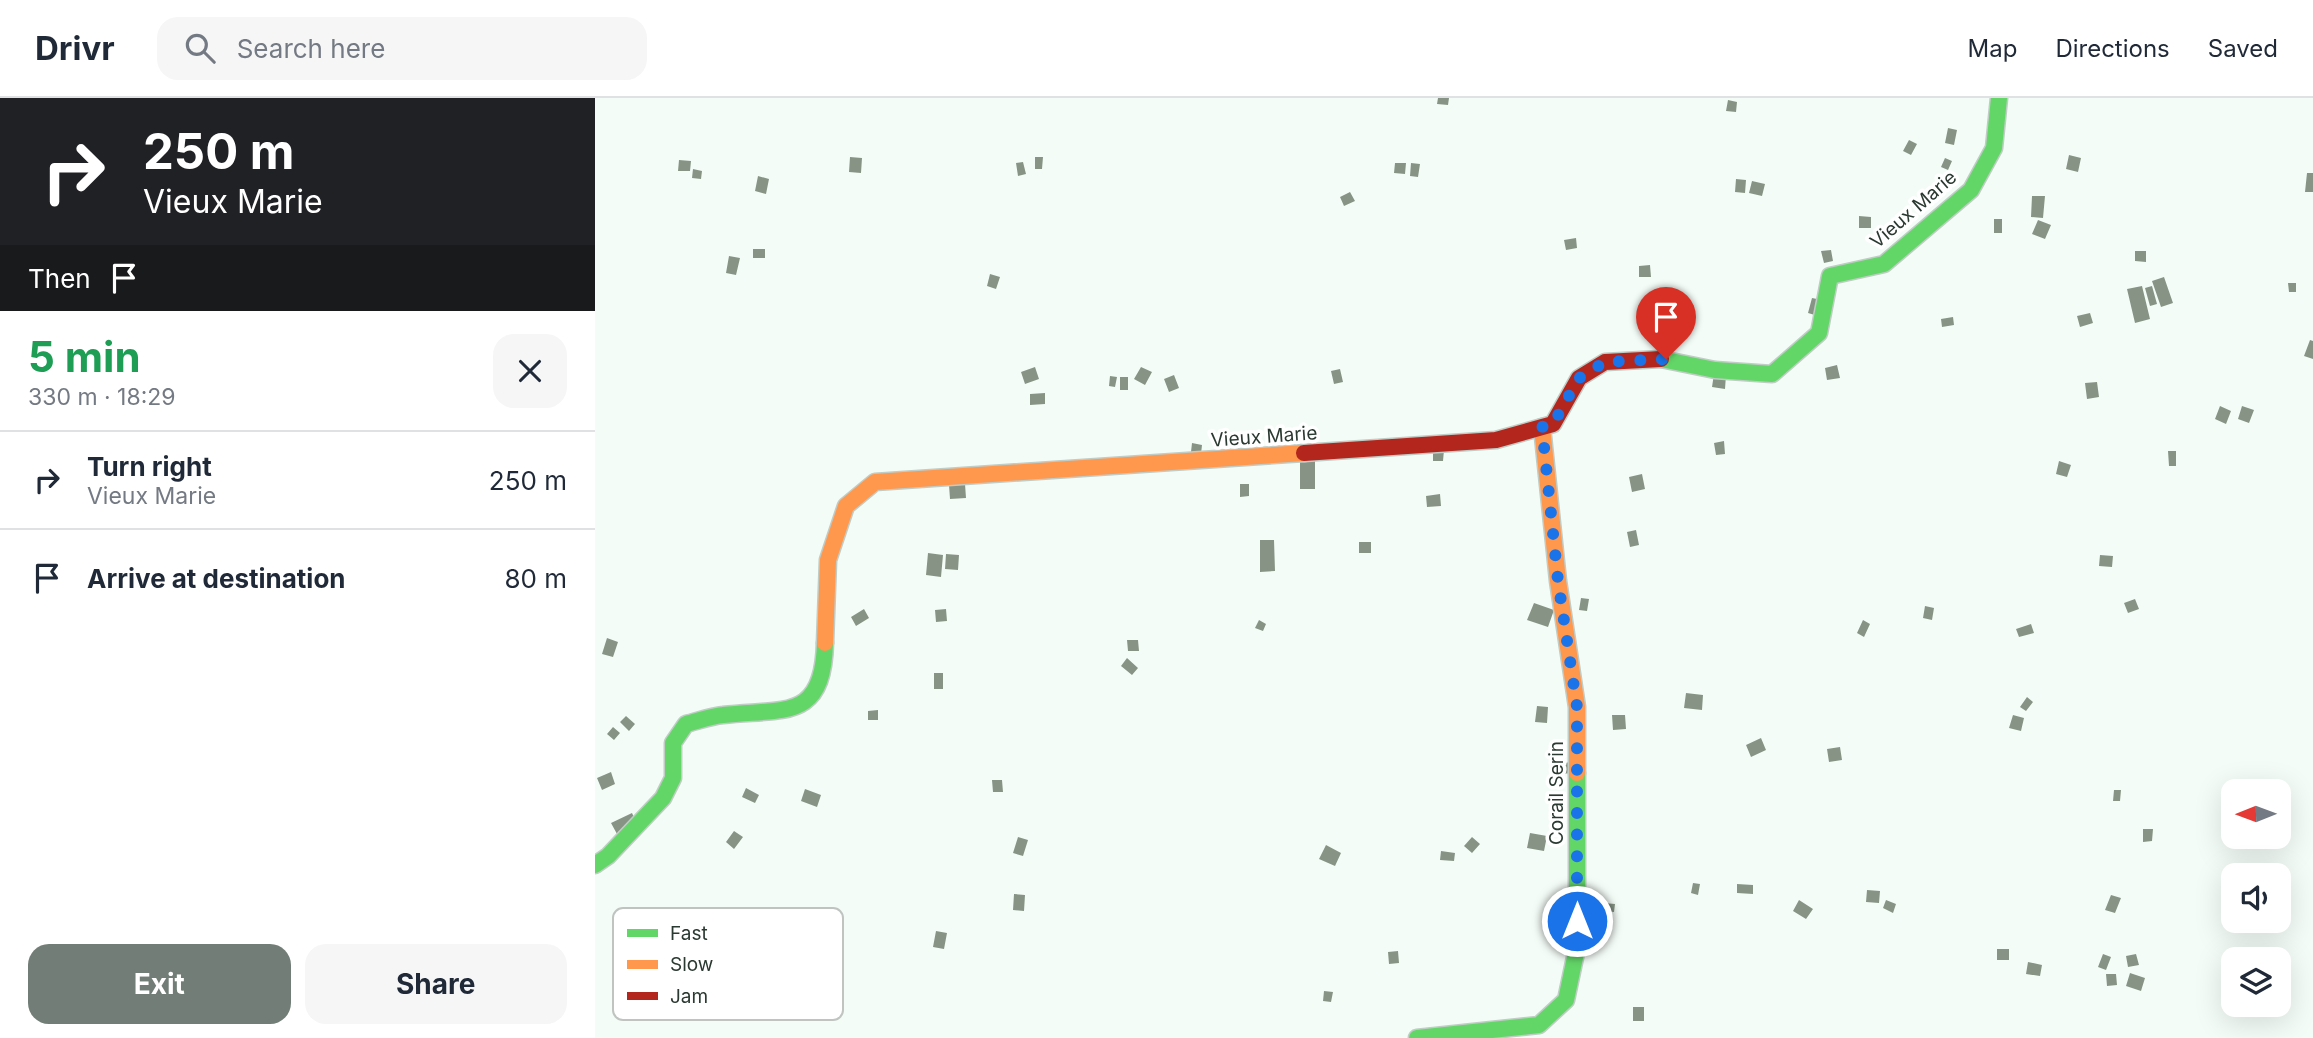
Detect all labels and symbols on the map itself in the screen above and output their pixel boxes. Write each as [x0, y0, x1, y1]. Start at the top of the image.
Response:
street label: Vieux Marie [1866, 166, 1961, 253]
pin [1636, 287, 1696, 359]
street label: Vieux Marie [1210, 421, 1318, 452]
street label: Corail Serin [1545, 741, 1568, 845]
north arrow [2221, 779, 2291, 849]
position arrow [1540, 884, 1614, 958]
legend [613, 908, 843, 1020]
text: Fast [670, 922, 708, 945]
text: Slow [670, 953, 713, 976]
text: Jam [670, 985, 708, 1008]

